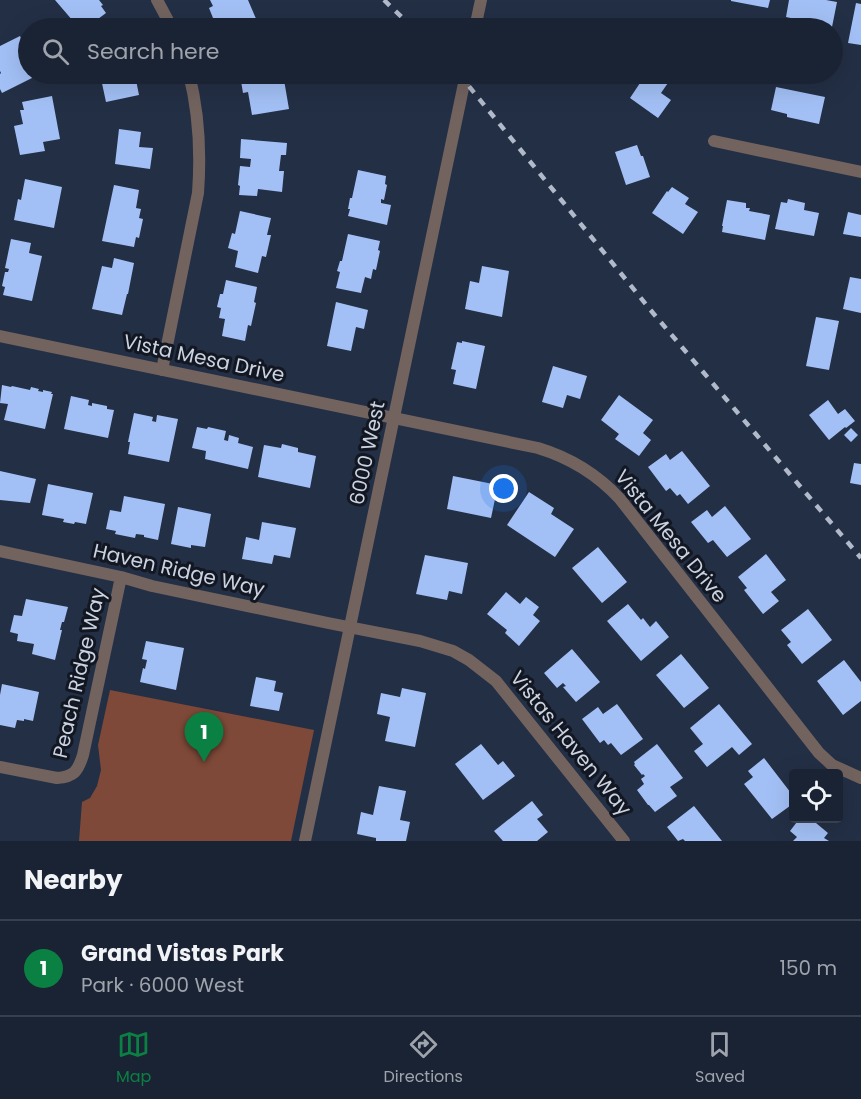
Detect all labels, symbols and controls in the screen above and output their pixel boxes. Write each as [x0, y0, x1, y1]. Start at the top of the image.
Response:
search box [18, 18, 843, 84]
icon: search [39, 35, 72, 68]
text: Search here [87, 36, 220, 67]
street label: Vista Mesa Drive [121, 327, 287, 389]
street label: 6000 West [342, 399, 392, 507]
street label: Vista Mesa Drive [608, 463, 734, 609]
your location [489, 474, 518, 503]
street label: Haven Ridge Way [90, 537, 268, 603]
street label: Peach Ridge Way [46, 585, 112, 761]
street label: Vistas Haven Way [504, 665, 638, 821]
pin: 1 [184, 712, 224, 762]
map controls [789, 769, 843, 823]
button: locate [789, 769, 843, 823]
text: Nearby [24, 862, 122, 898]
text: Grand Vistas Park [81, 938, 284, 969]
text: 1 [40, 954, 47, 982]
text: 150 m [780, 954, 837, 982]
text: Park · 6000 West [81, 971, 244, 999]
tab: Map [116, 1028, 151, 1089]
tab: Directions [384, 1028, 463, 1089]
tab: Saved [695, 1028, 745, 1089]

